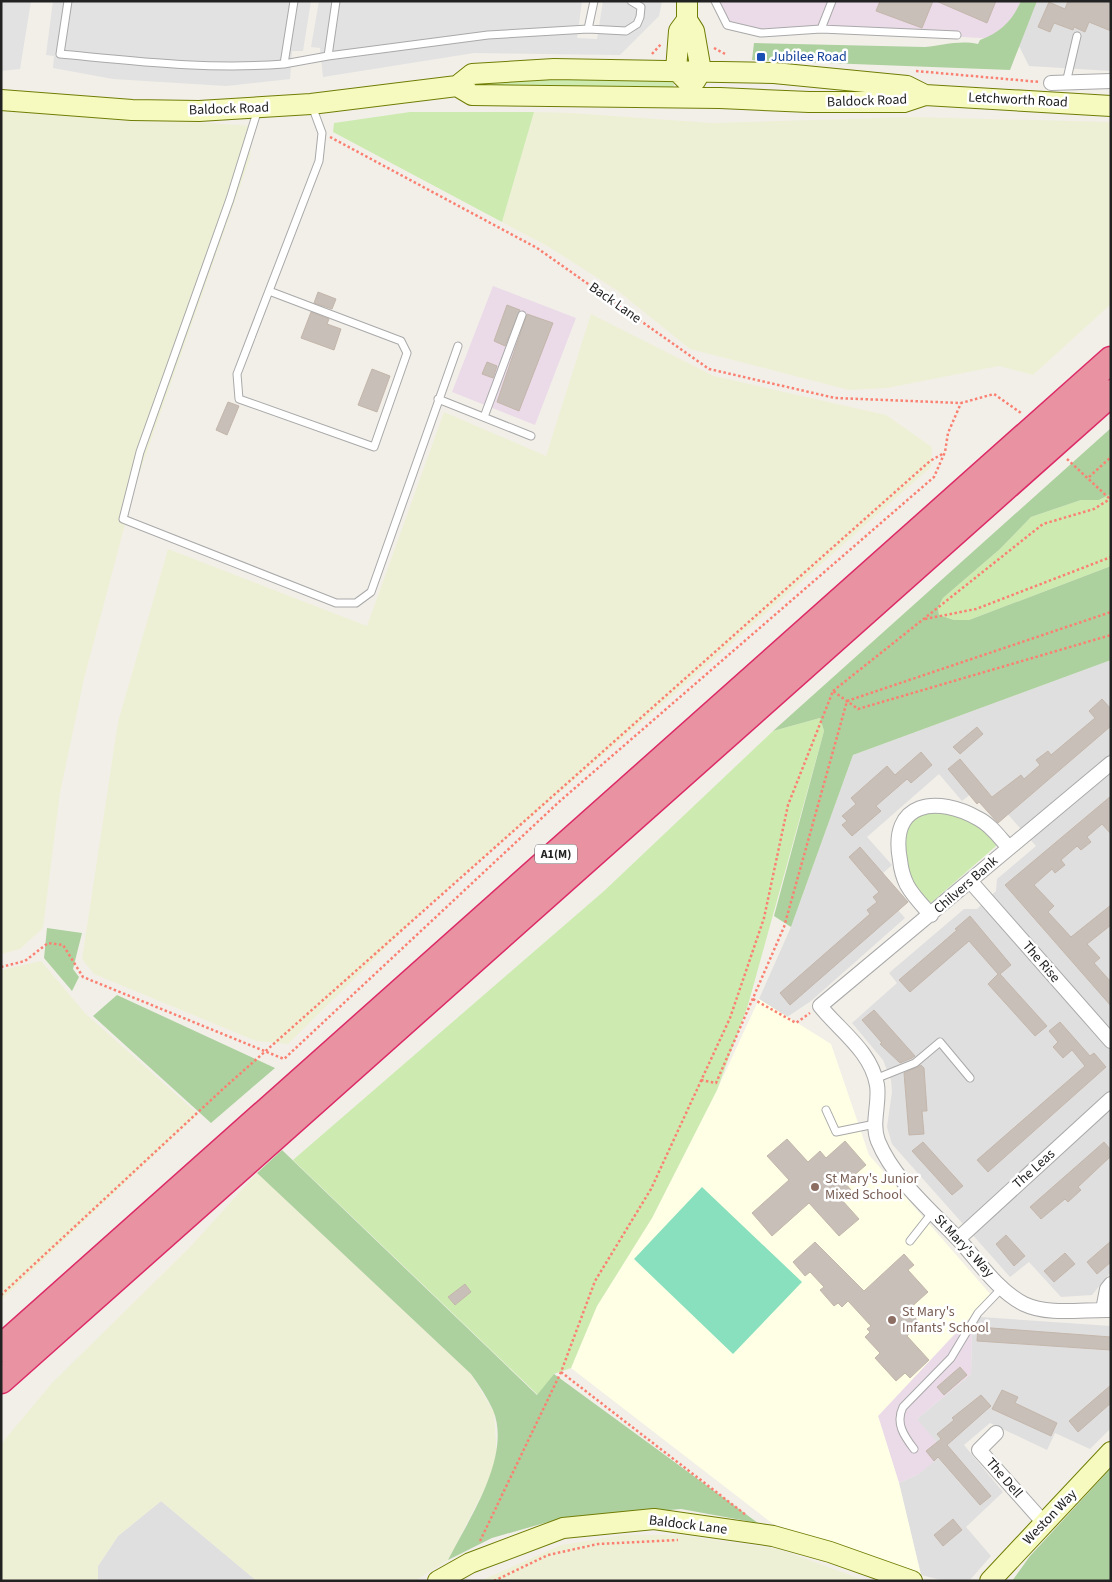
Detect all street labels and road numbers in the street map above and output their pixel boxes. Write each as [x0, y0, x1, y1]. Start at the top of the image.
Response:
street label: Letchworth Road [968, 87, 1068, 113]
street label: Baldock Road [826, 90, 908, 112]
street label: Baldock Road [188, 98, 270, 120]
street label: Back Lane [585, 278, 645, 328]
road number: A1(M) [535, 844, 577, 864]
street label: Chilvers Bank [929, 851, 1003, 919]
street label: The Rise [1017, 937, 1065, 987]
street label: The Leas [1008, 1144, 1060, 1194]
street label: St Mary's Way [929, 1210, 999, 1282]
street label: The Dell [981, 1453, 1027, 1503]
street label: Weston Way [1018, 1484, 1082, 1549]
street label: Baldock Lane [648, 1510, 728, 1540]

